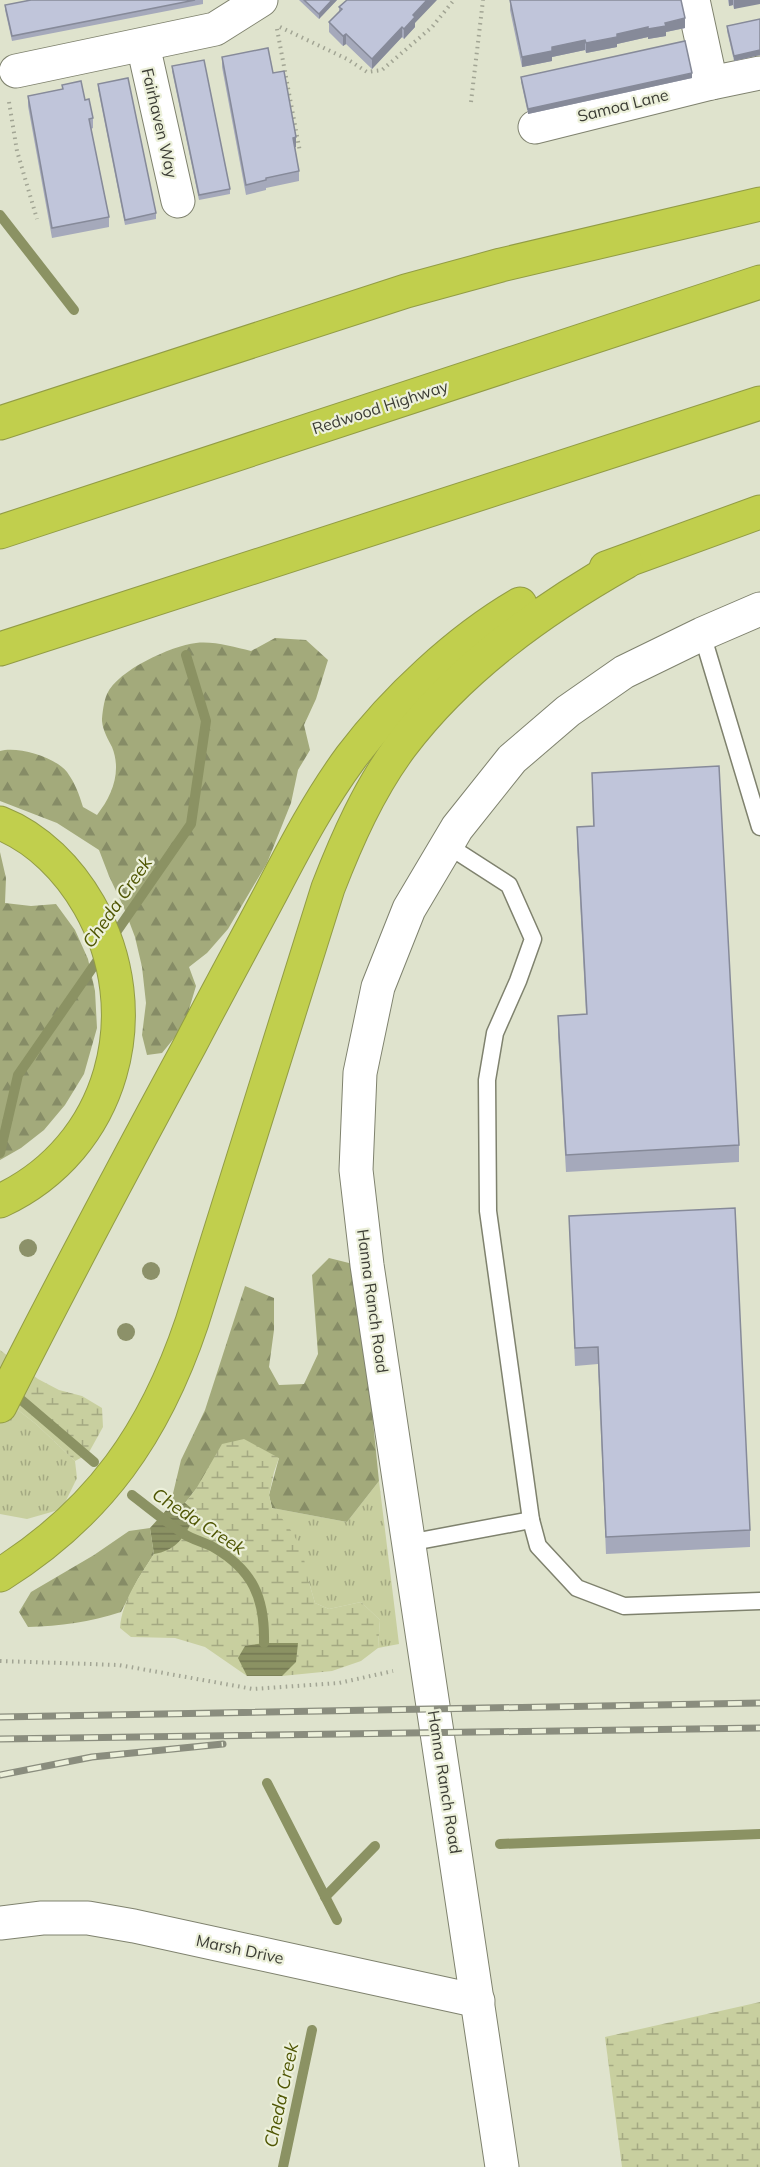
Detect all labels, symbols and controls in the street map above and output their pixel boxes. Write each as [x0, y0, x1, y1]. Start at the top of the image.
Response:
street label: Fairhaven Way [138, 66, 182, 180]
street label: Samoa Lane [575, 84, 671, 126]
street label: Redwood Highway [309, 375, 451, 438]
water label: Cheda Creek [77, 851, 157, 952]
street label: Hanna Ranch Road [353, 1228, 393, 1374]
water label: Cheda Creek [148, 1482, 251, 1560]
street label: Hanna Ranch Road [424, 1709, 466, 1855]
street label: Marsh Drive [194, 1930, 286, 1968]
water label: Cheda Creek [259, 2040, 303, 2150]

